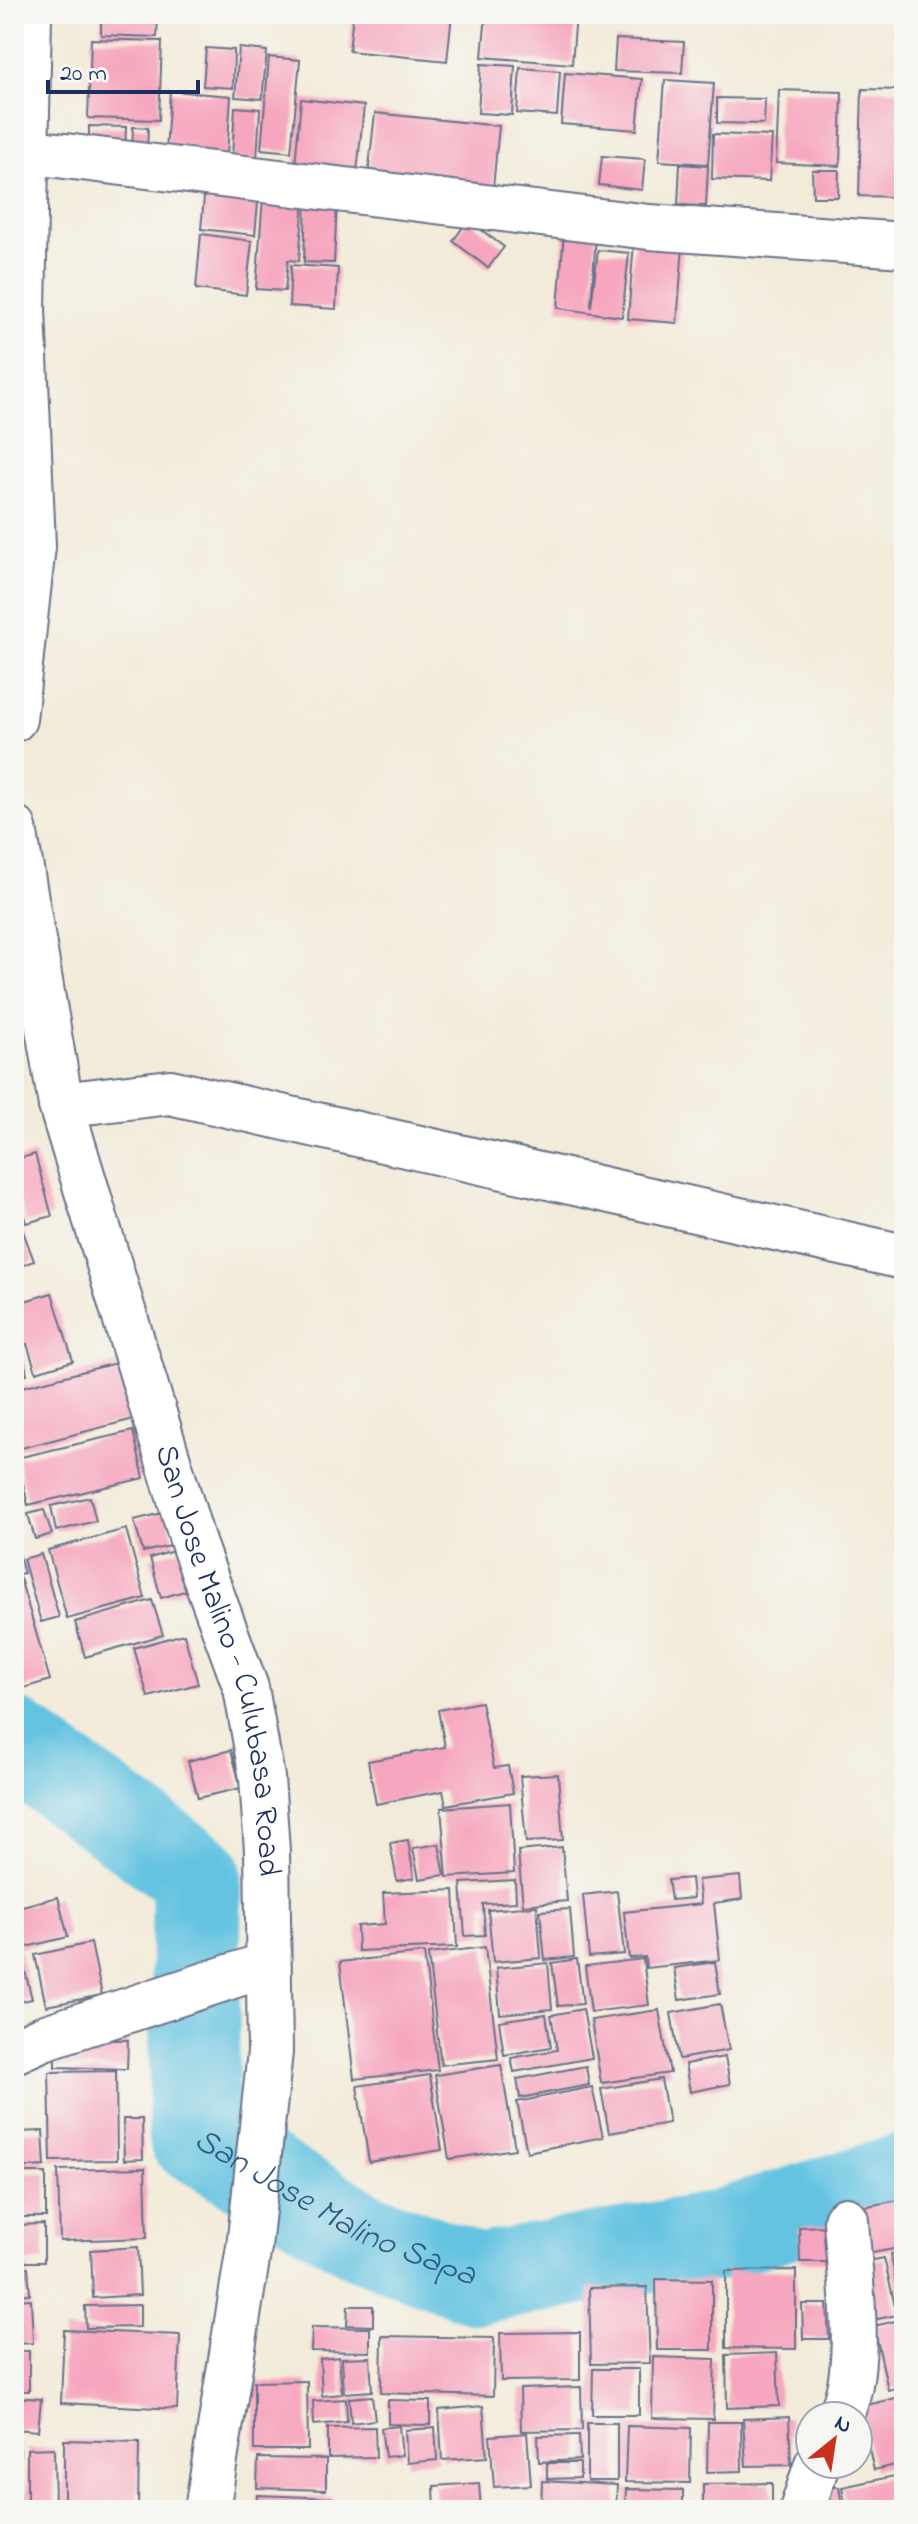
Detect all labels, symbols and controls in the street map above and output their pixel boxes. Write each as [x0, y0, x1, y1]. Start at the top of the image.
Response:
scale bar [48, 44, 198, 94]
text: 20 m [60, 57, 107, 92]
street label: San Jose Malino - Culubasa Road [141, 1439, 291, 1877]
water label: San Jose Malino Sapa [184, 2116, 483, 2301]
north arrow [794, 2400, 874, 2480]
text: N [828, 2408, 857, 2443]

